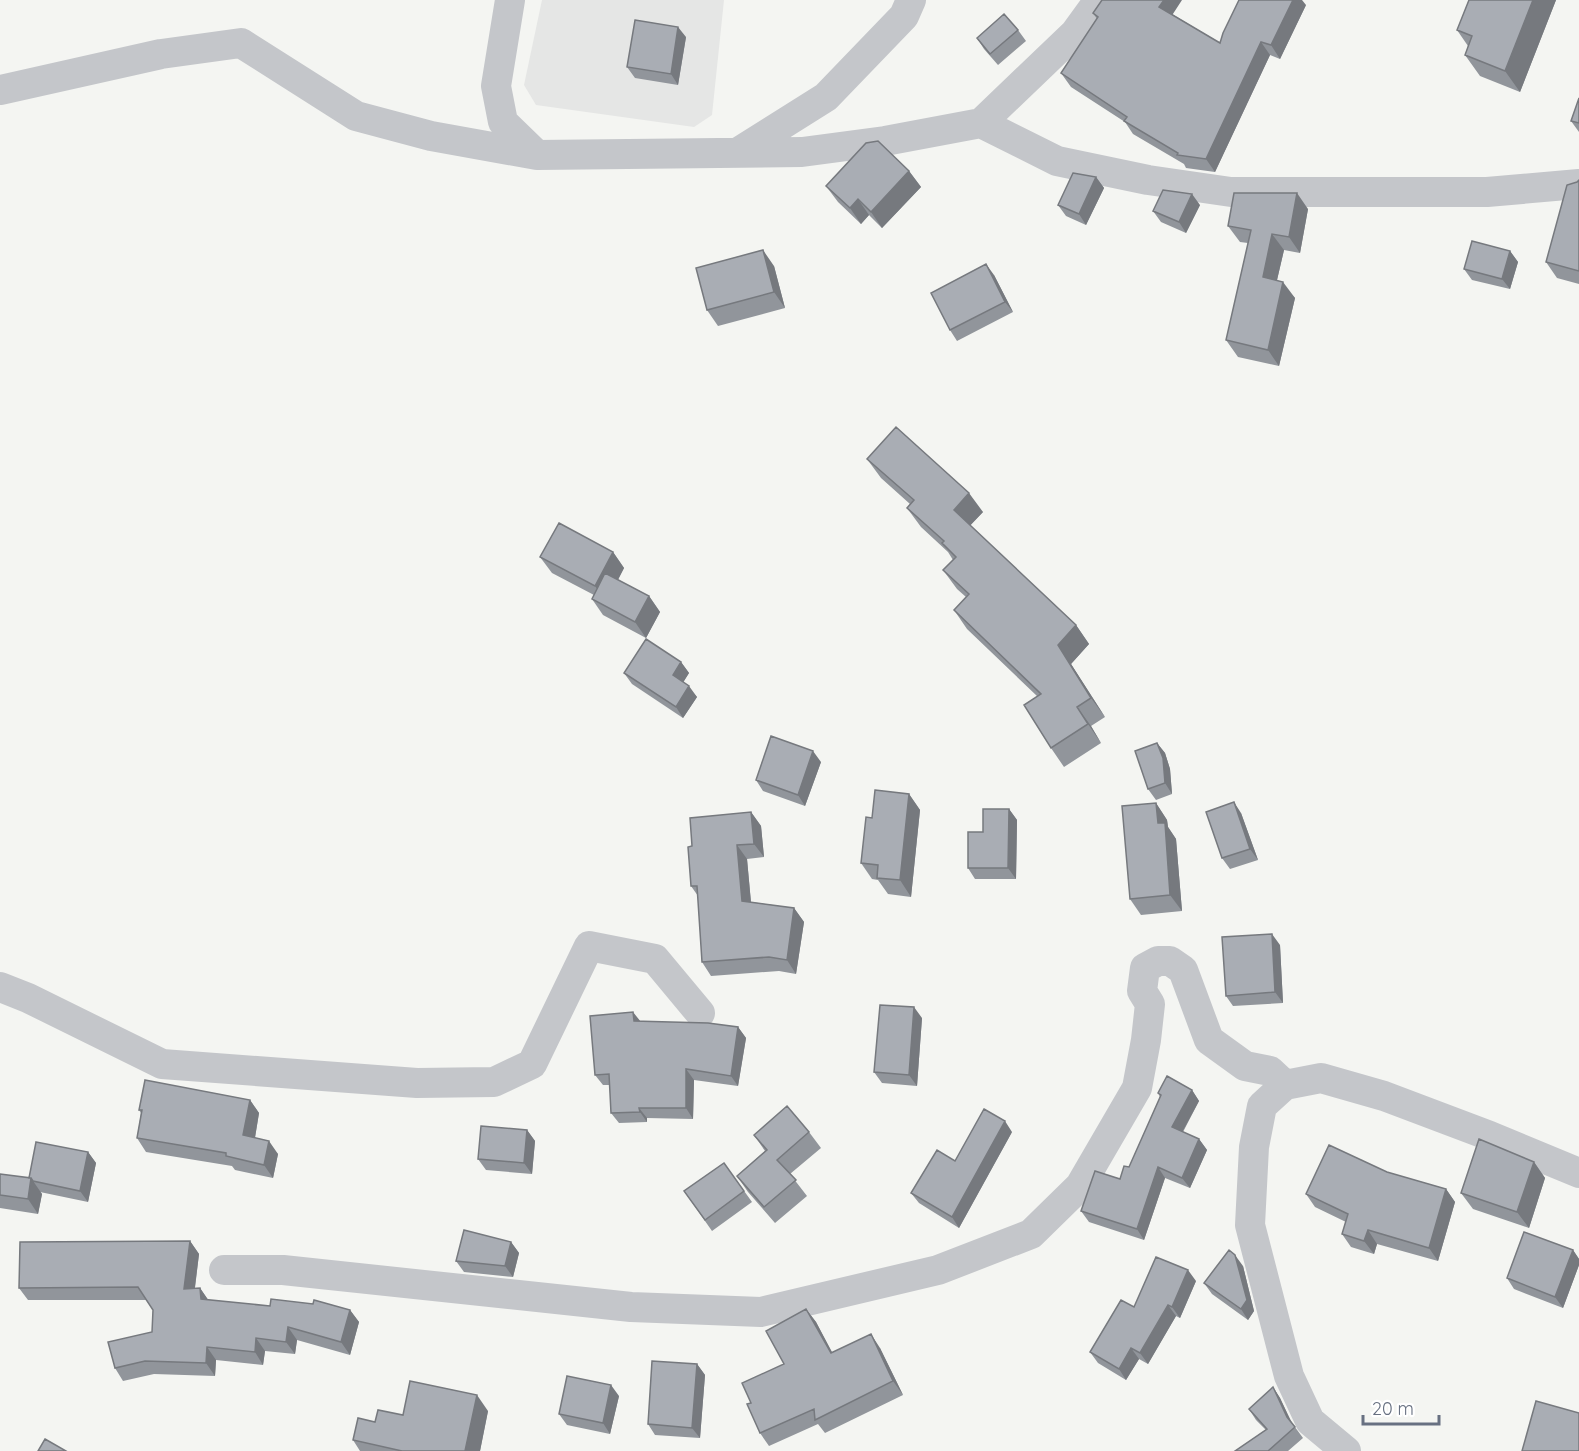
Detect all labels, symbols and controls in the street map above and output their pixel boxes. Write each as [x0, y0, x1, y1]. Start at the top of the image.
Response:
scale bar [1363, 1388, 1440, 1426]
text: 20 m [1372, 1397, 1414, 1420]

